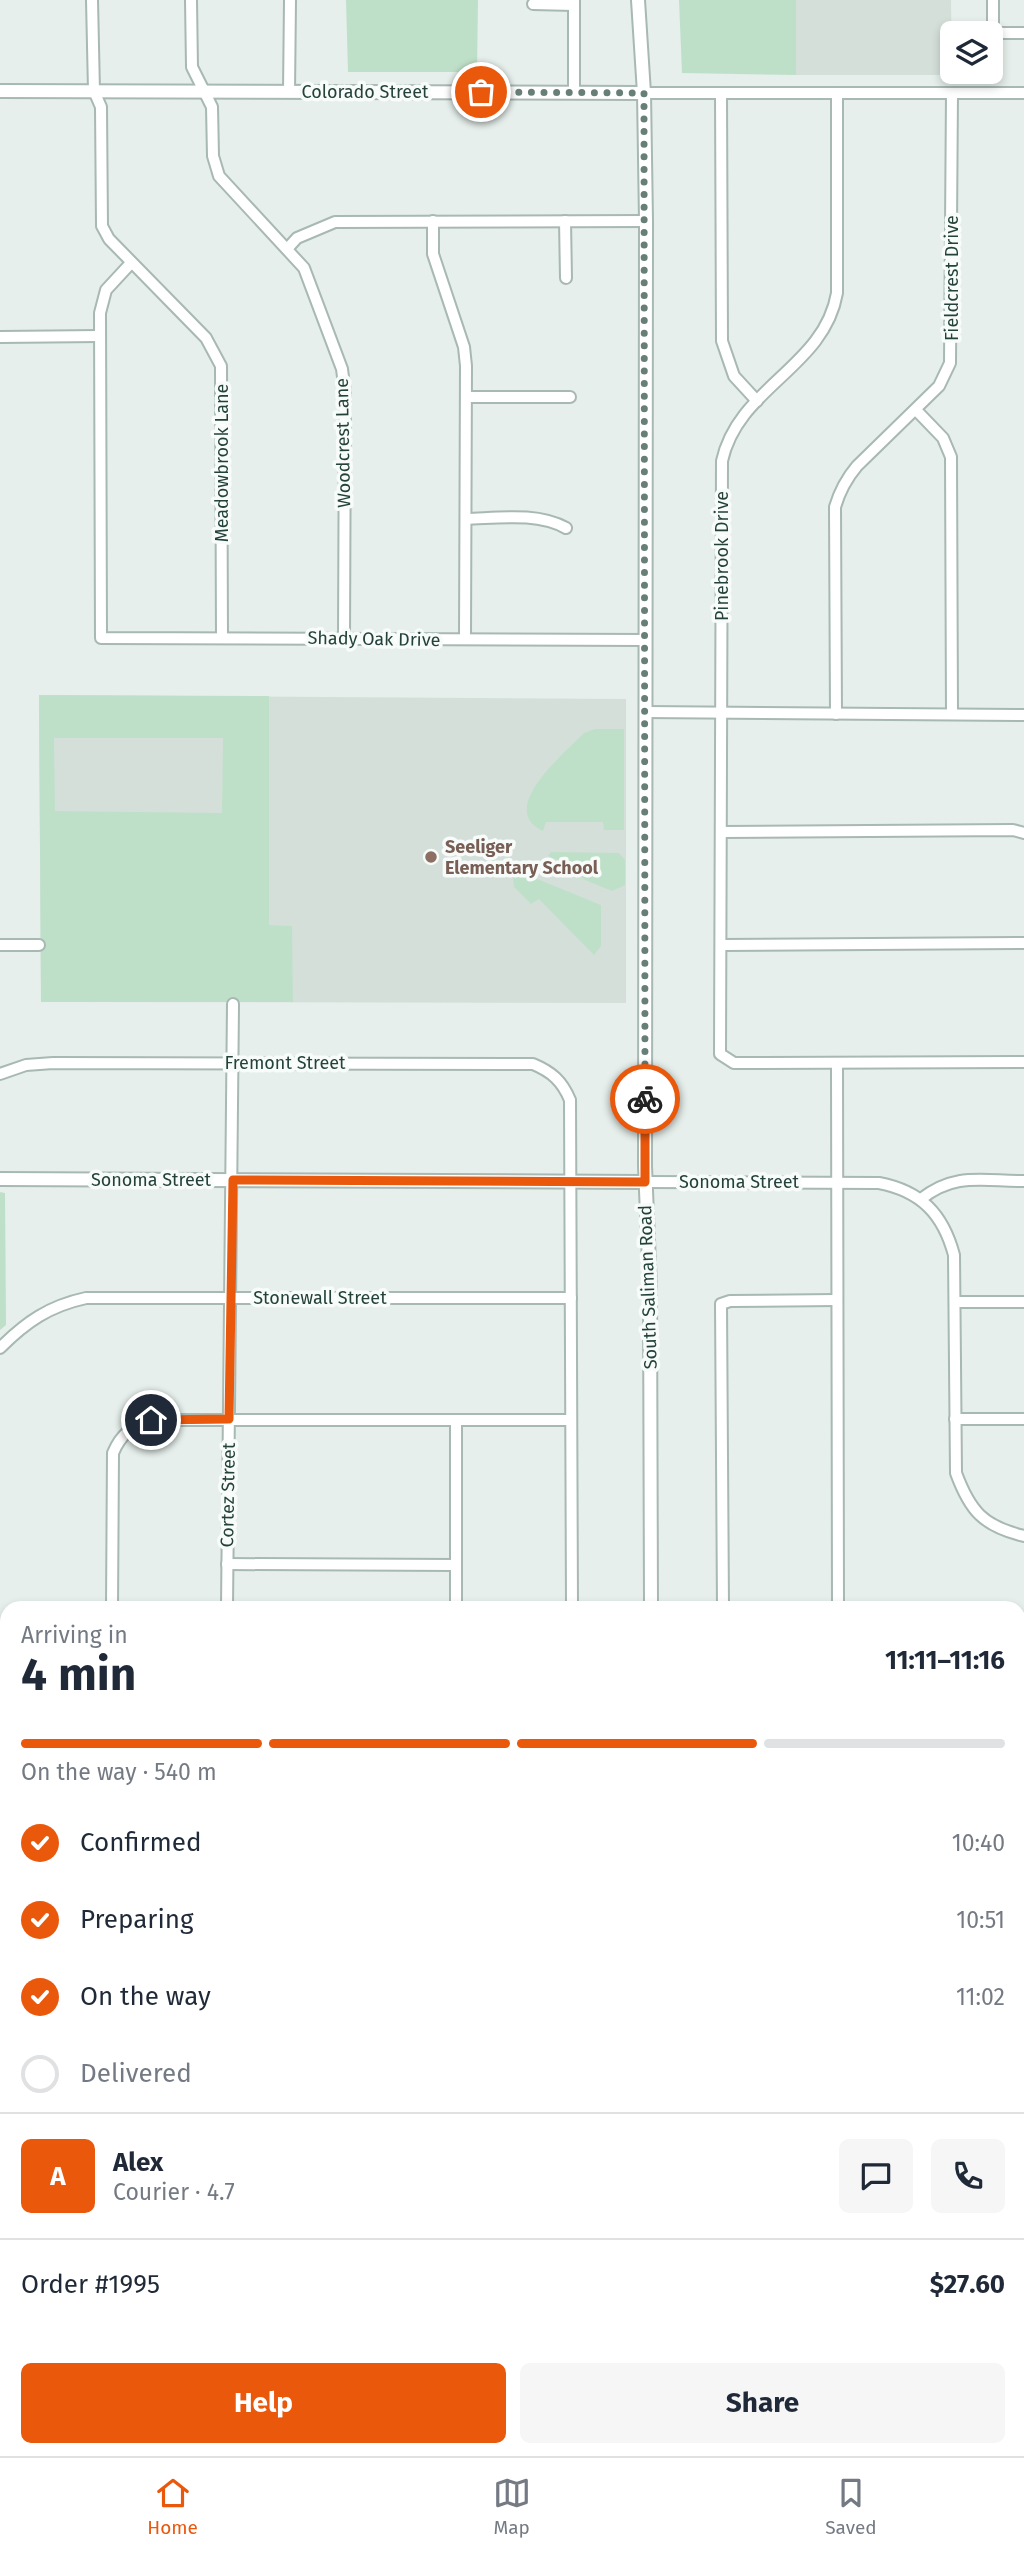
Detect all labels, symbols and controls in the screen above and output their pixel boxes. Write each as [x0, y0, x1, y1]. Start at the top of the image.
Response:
map controls [940, 21, 1003, 84]
button: layers [940, 21, 1003, 84]
pin [451, 62, 511, 122]
icon: bag [462, 73, 500, 111]
street label: Colorado Street [302, 81, 429, 103]
street label: Fieldcrest Drive [941, 215, 963, 341]
street label: Woodcrest Lane [331, 378, 355, 508]
street label: Meadowbrook Lane [211, 384, 233, 542]
street label: Pinebrook Drive [711, 491, 733, 621]
street label: Shady Oak Drive [307, 627, 441, 651]
place label: Seeliger Elementary School [445, 836, 599, 879]
marker: Seeliger Elementary School [423, 849, 439, 865]
street label: Fremont Street [224, 1052, 346, 1074]
courier [610, 1064, 680, 1134]
icon: bike [626, 1080, 664, 1118]
street label: Sonoma Street [91, 1169, 212, 1191]
street label: Sonoma Street [679, 1171, 800, 1193]
street label: South Saliman Road [634, 1204, 662, 1370]
street label: Stonewall Street [253, 1287, 387, 1309]
pin [121, 1390, 181, 1450]
icon: home [132, 1401, 170, 1439]
street label: Cortez Street [216, 1442, 240, 1547]
text: Arriving in [21, 1621, 128, 1649]
text: 11:11–11:16 [885, 1645, 1005, 1676]
text: 4 min [21, 1647, 136, 1702]
text: On the way · 540 m [21, 1758, 217, 1786]
icon: check [21, 1824, 59, 1862]
text: Confirmed [80, 1827, 201, 1858]
text: 10:40 [952, 1829, 1005, 1857]
icon: check [21, 1901, 59, 1939]
text: Preparing [80, 1904, 193, 1935]
text: 10:51 [956, 1906, 1005, 1934]
icon: check [21, 1978, 59, 2016]
text: On the way [80, 1981, 211, 2012]
text: 11:02 [956, 1983, 1005, 2011]
text: Delivered [80, 2058, 192, 2089]
button: chat [839, 2139, 913, 2213]
button: phone [931, 2139, 1005, 2213]
text: Alex [113, 2147, 163, 2178]
text: A [50, 2161, 66, 2192]
text: Courier · 4.7 [113, 2178, 235, 2206]
text: Order #1995 [21, 2269, 160, 2300]
text: $27.60 [930, 2269, 1005, 2300]
button: Help [21, 2363, 506, 2443]
button: Share [520, 2363, 1005, 2443]
tab: Home [147, 2474, 198, 2539]
tab: Map [493, 2474, 531, 2539]
tab: Saved [825, 2474, 877, 2539]

